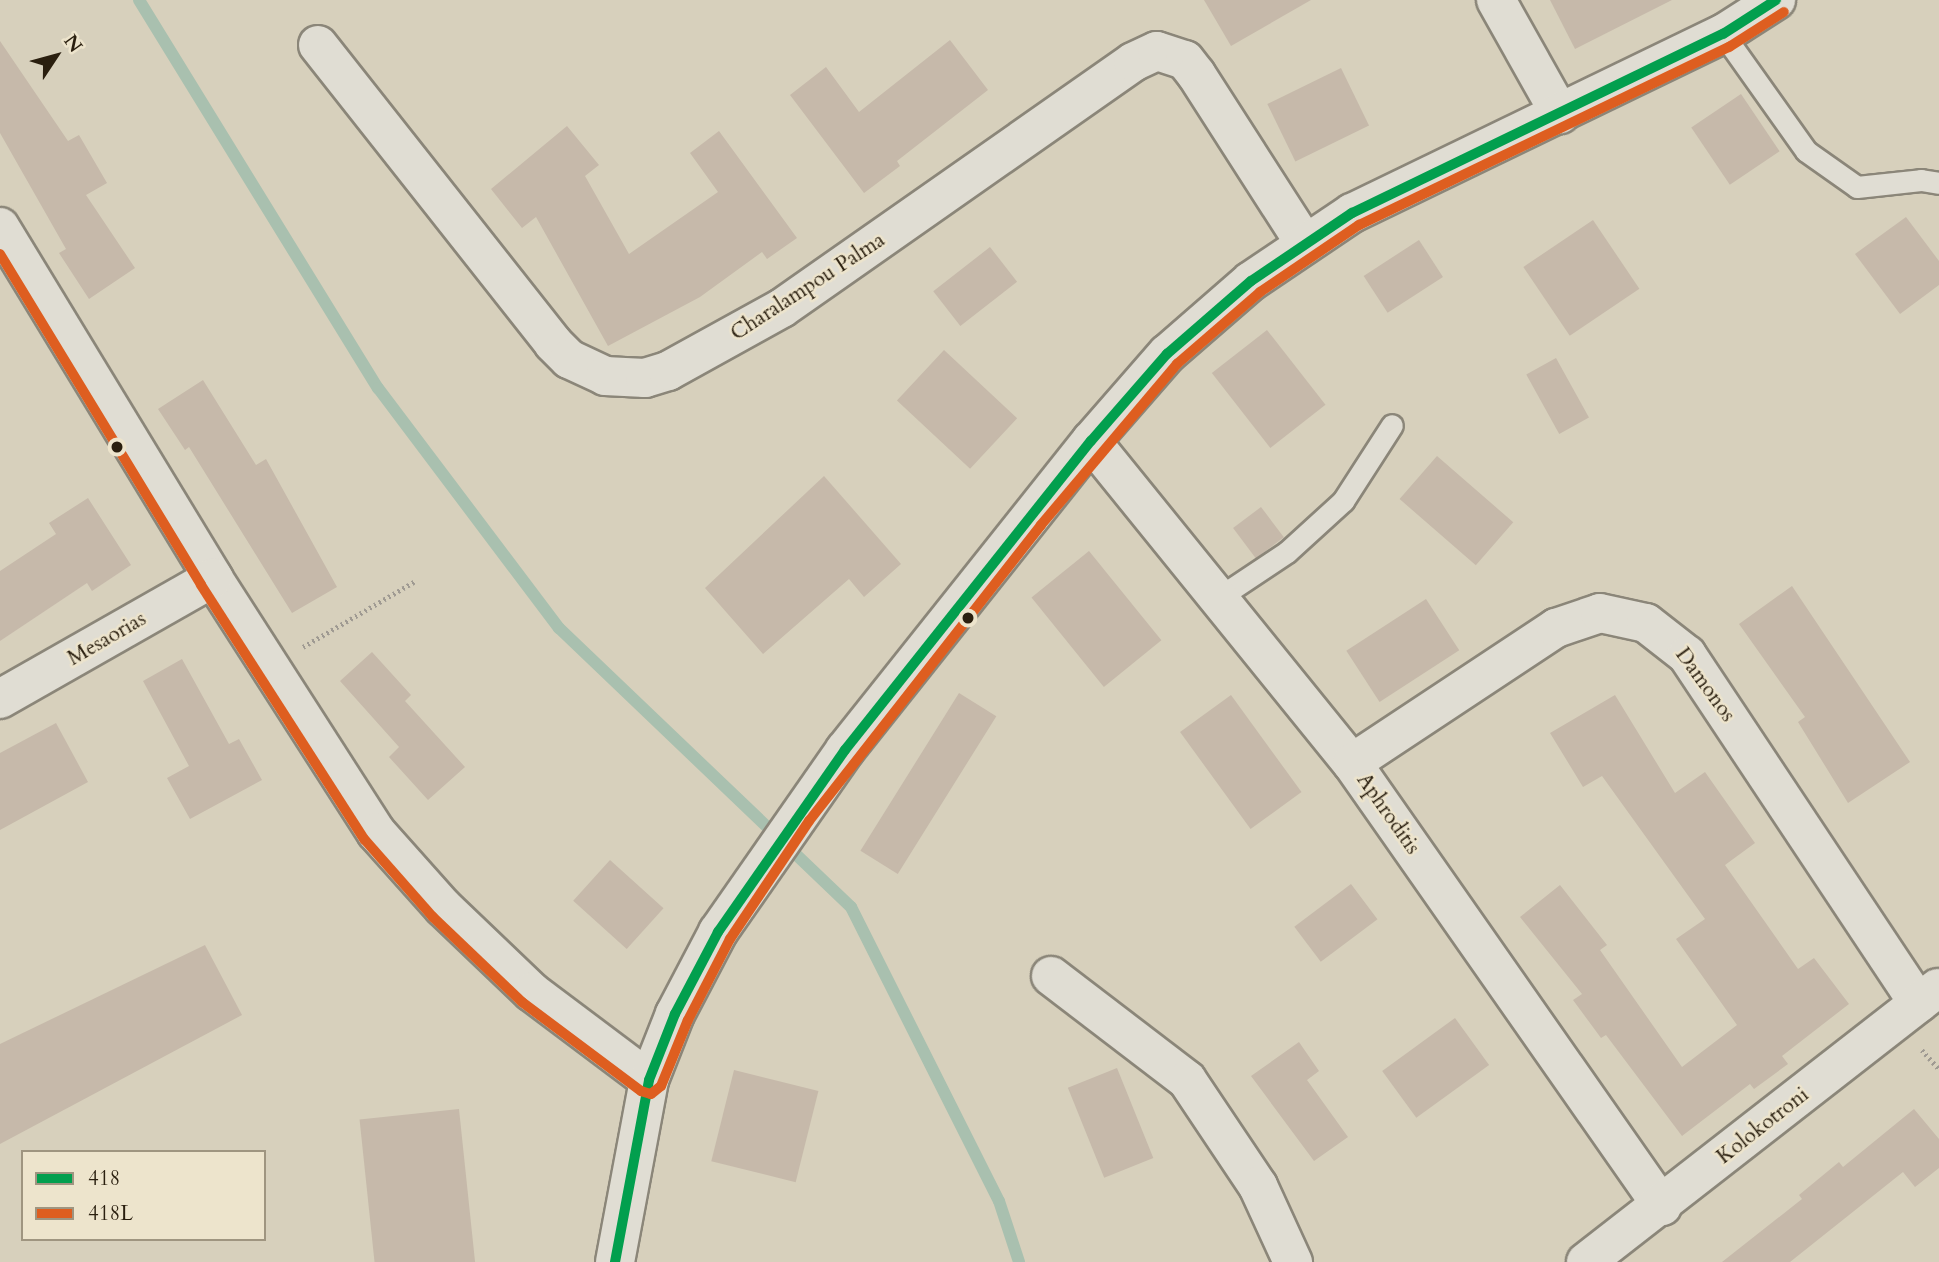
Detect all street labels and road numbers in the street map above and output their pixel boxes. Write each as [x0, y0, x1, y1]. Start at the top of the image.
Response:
street label: Charalampou Palma [726, 228, 890, 346]
street label: Mesaorias [63, 606, 151, 672]
street label: Damonos [1670, 643, 1740, 727]
street label: Aphroditis [1351, 769, 1425, 859]
street label: Kolokotroni [1712, 1082, 1814, 1170]

